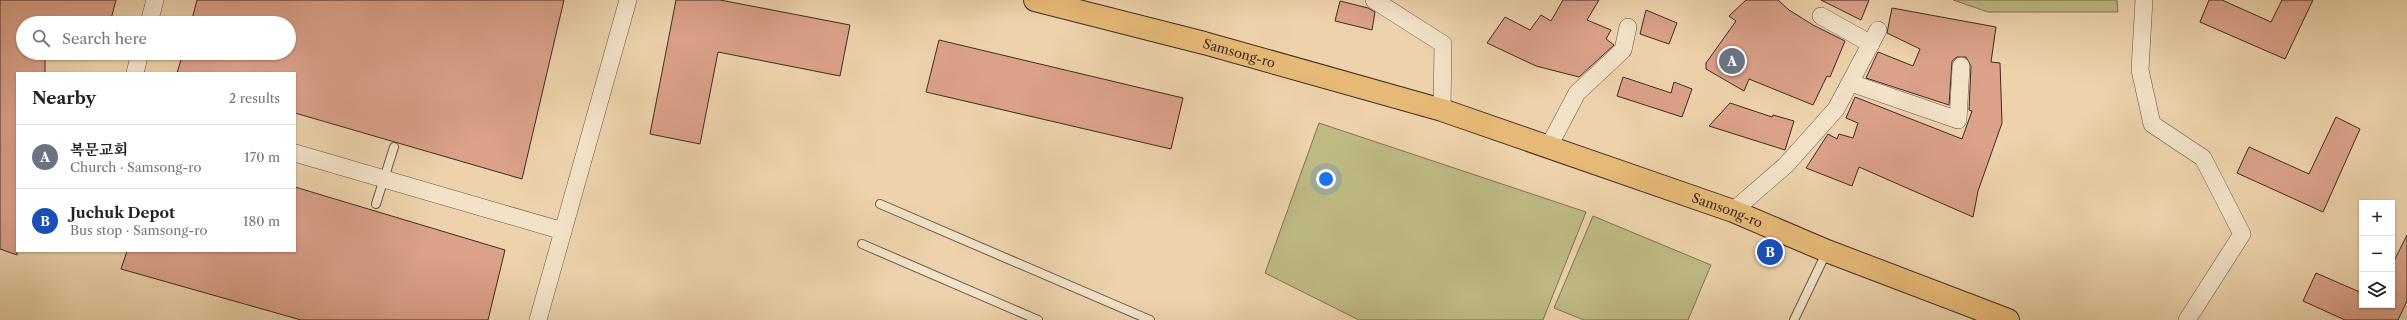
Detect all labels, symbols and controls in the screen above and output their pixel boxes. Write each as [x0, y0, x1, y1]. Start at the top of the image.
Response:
search box [16, 16, 296, 60]
icon: search [30, 27, 52, 49]
text: Search here [62, 29, 147, 48]
street label: Samsong-ro [1201, 35, 1277, 71]
pin: A [1719, 46, 1745, 76]
text: Nearby [32, 88, 96, 108]
text: 2 results [229, 90, 280, 106]
text: 복문교회 [70, 140, 128, 159]
text: A [40, 149, 50, 165]
text: 170 m [244, 149, 280, 165]
text: Church · Samsong-ro [70, 159, 202, 175]
your location [1316, 169, 1336, 189]
street label: Samsong-ro [1690, 189, 1765, 231]
map controls [2359, 200, 2395, 308]
button: + [2359, 200, 2395, 236]
text: Juchuk Depot [70, 203, 175, 222]
text: B [40, 213, 50, 229]
text: 180 m [243, 213, 280, 229]
text: Bus stop · Samsong-ro [70, 222, 208, 238]
button: − [2359, 236, 2395, 272]
pin: B [1757, 237, 1783, 267]
button: layers [2359, 272, 2395, 308]

